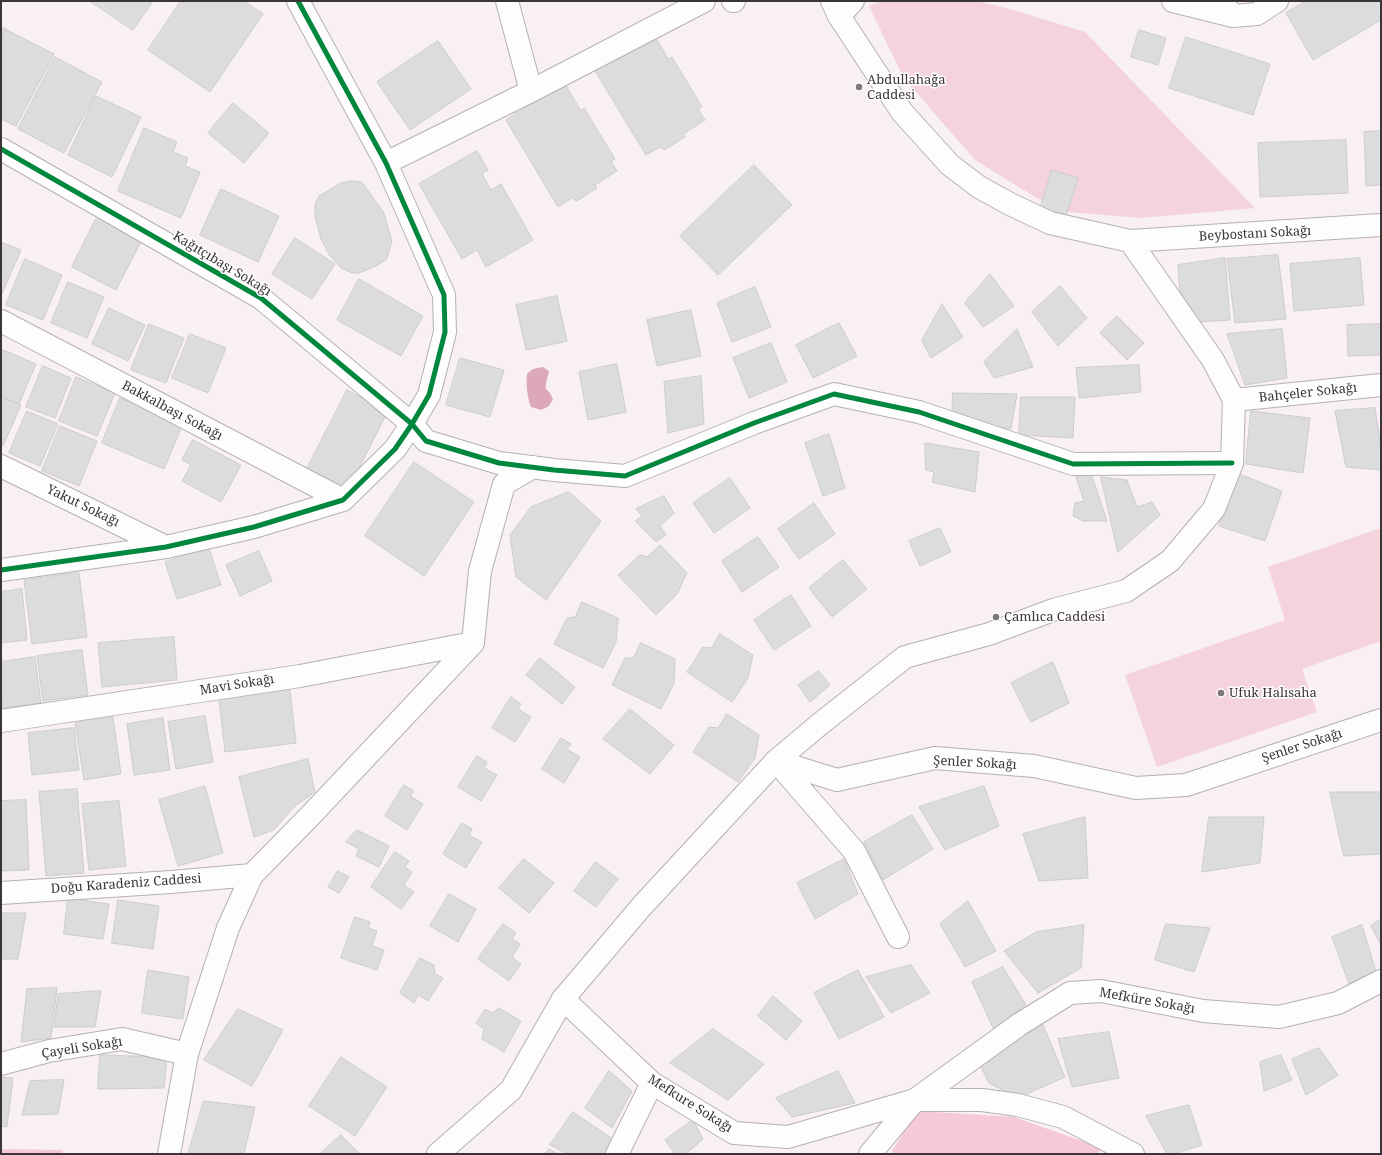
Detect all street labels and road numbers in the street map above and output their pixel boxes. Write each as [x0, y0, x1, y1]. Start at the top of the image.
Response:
street label: Beybostanı Sokağı [1198, 223, 1312, 245]
street label: Kağıtçıbaşı Sokağı [170, 228, 274, 300]
street label: Bakkalbaşı Sokağı [119, 378, 225, 444]
street label: Bahçeler Sokağı [1258, 380, 1358, 406]
street label: Yakut Sokağı [44, 482, 122, 530]
street label: Mavi Sokağı [199, 671, 275, 699]
street label: Şenler Sokağı [1260, 726, 1344, 766]
street label: Şenler Sokağı [933, 753, 1017, 773]
street label: Doğu Karadeniz Caddesi [50, 871, 202, 897]
street label: Mefküre Sokağı [1098, 985, 1196, 1017]
street label: Çayeli Sokağı [41, 1034, 123, 1062]
street label: Mefkure Sokağı [645, 1072, 735, 1136]

